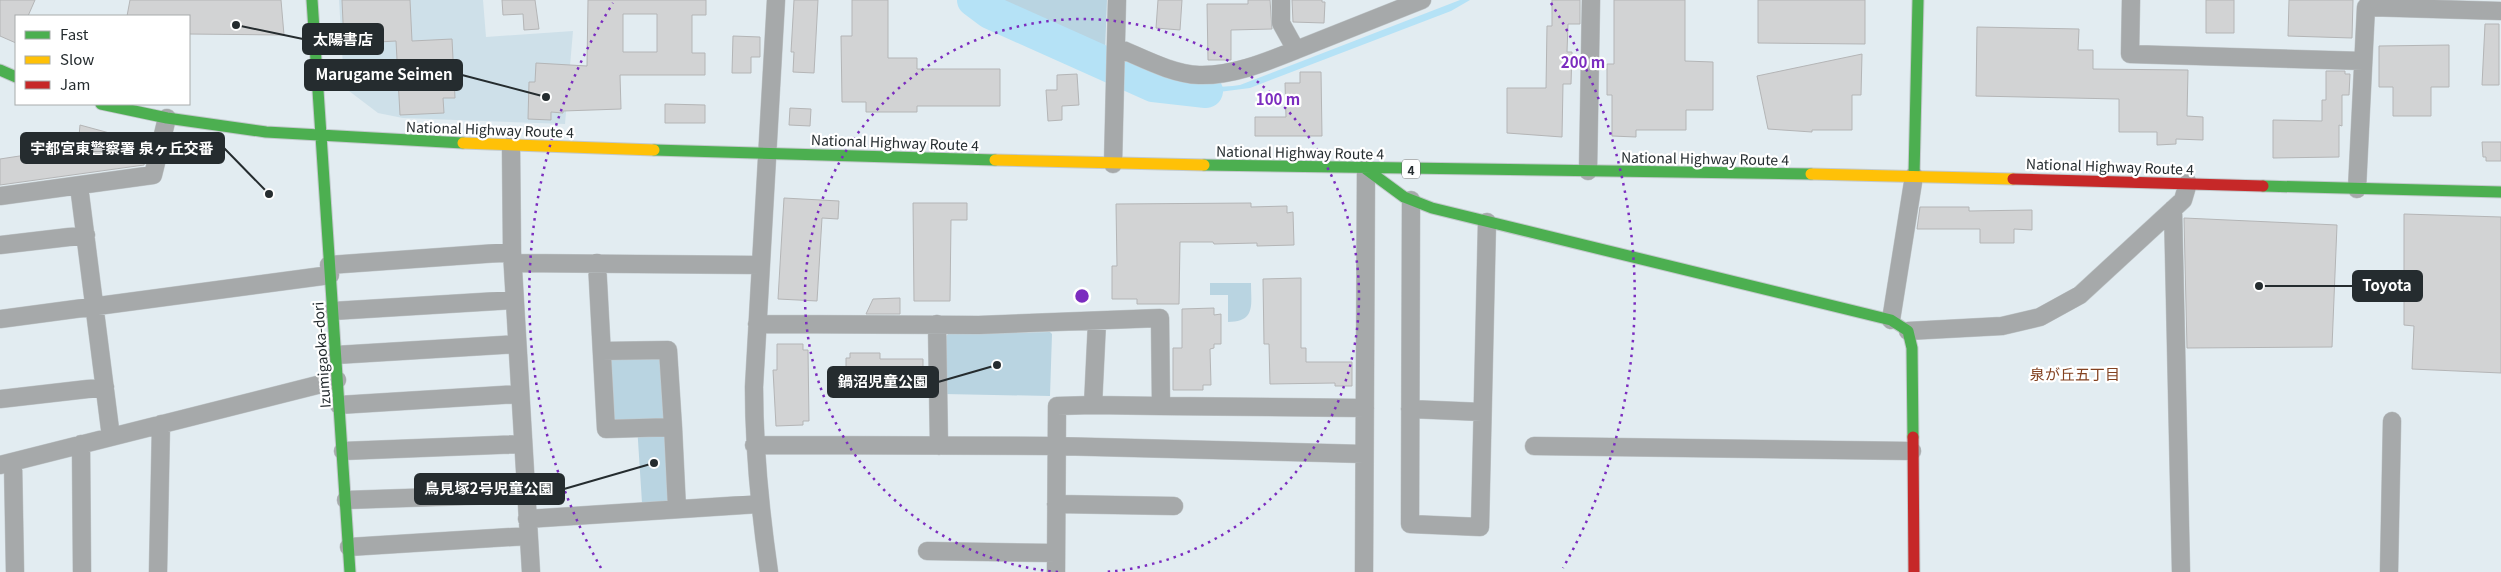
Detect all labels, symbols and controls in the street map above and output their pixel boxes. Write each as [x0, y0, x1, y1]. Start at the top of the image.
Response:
legend [15, 15, 190, 105]
text: Fast [60, 23, 89, 44]
callout: 太陽書店 [303, 24, 383, 54]
text: 太陽書店 [313, 28, 373, 49]
text: Slow [60, 48, 94, 69]
text: 200 m [1561, 51, 1605, 72]
callout: Marugame Seimen [305, 60, 462, 90]
text: Marugame Seimen [315, 63, 453, 84]
text: Jam [60, 73, 90, 94]
text: 100 m [1256, 88, 1300, 109]
street label: National Highway Route 4 [406, 116, 575, 142]
street label: National Highway Route 4 [811, 129, 980, 155]
callout: 宇都宮東警察署 泉ヶ丘交番 [21, 133, 224, 163]
text: 宇都宮東警察署 泉ヶ丘交番 [30, 137, 214, 158]
street label: National Highway Route 4 [1216, 141, 1384, 163]
street label: National Highway Route 4 [1621, 147, 1789, 169]
street label: National Highway Route 4 [2026, 153, 2195, 179]
road number: 4 [1402, 160, 1420, 178]
callout: Toyota [2353, 271, 2422, 301]
text: Toyota [2362, 274, 2412, 295]
centre of rings [1073, 287, 1091, 305]
street label: Izumigaoka-dori [307, 301, 335, 409]
district label: 泉が丘五丁目 [2030, 363, 2120, 384]
callout: 鍋沼児童公園 [828, 367, 938, 397]
text: 鍋沼児童公園 [837, 370, 928, 391]
callout: 鳥見塚2号児童公園 [415, 474, 564, 504]
text: 鳥見塚2号児童公園 [425, 477, 553, 498]

